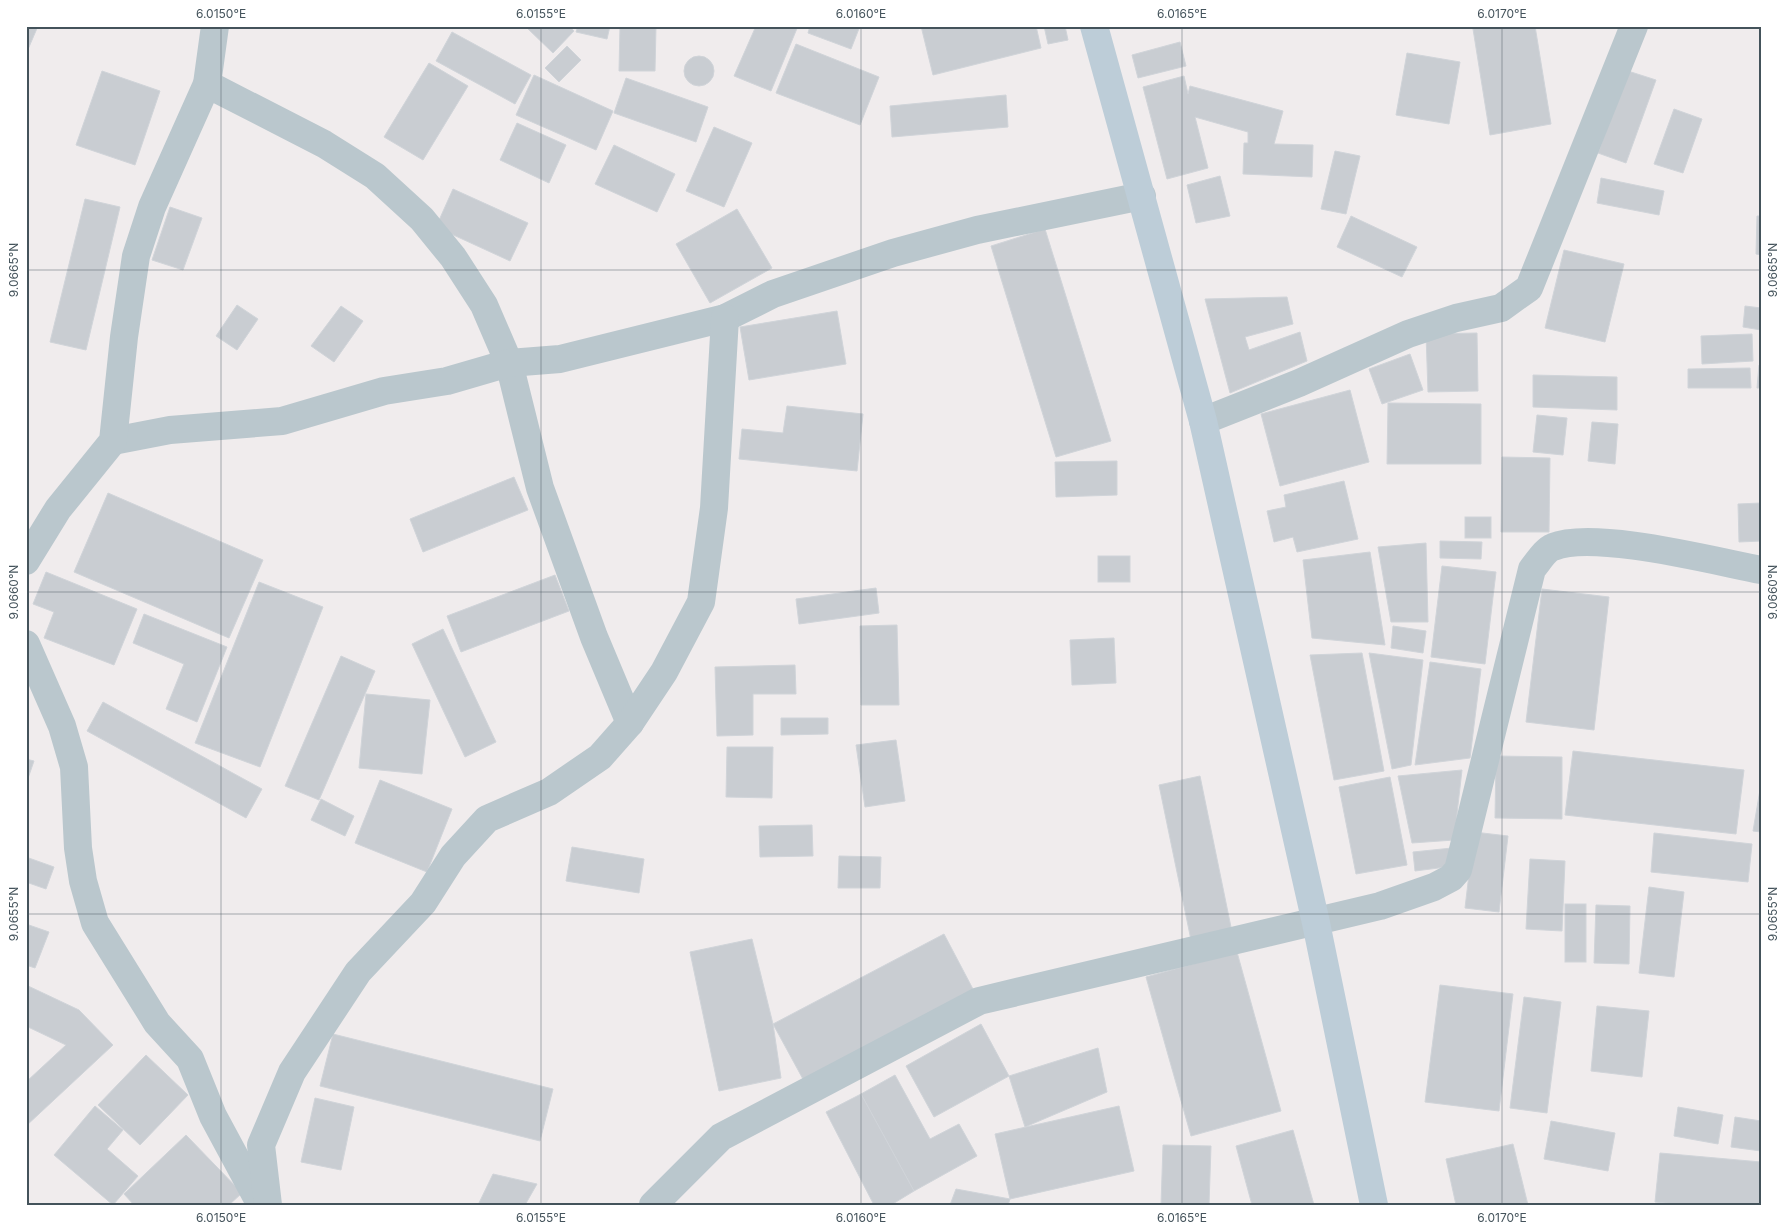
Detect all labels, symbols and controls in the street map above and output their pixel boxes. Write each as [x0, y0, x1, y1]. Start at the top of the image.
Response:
text: 6.0150°E [196, 6, 246, 21]
text: 6.0155°E [516, 6, 566, 21]
text: 6.0160°E [836, 6, 886, 21]
text: 6.0165°E [1157, 6, 1207, 21]
text: 6.0170°E [1477, 6, 1527, 21]
text: 9.0665°N [6, 243, 21, 297]
text: 9.0665°N [1765, 243, 1780, 297]
text: 9.0660°N [6, 565, 21, 619]
text: 9.0660°N [1765, 565, 1780, 619]
text: 9.0655°N [6, 887, 21, 941]
text: 9.0655°N [1765, 887, 1780, 941]
text: 6.0150°E [196, 1210, 246, 1225]
text: 6.0155°E [516, 1210, 566, 1225]
text: 6.0160°E [836, 1210, 886, 1225]
text: 6.0165°E [1157, 1210, 1207, 1225]
text: 6.0170°E [1477, 1210, 1527, 1225]

